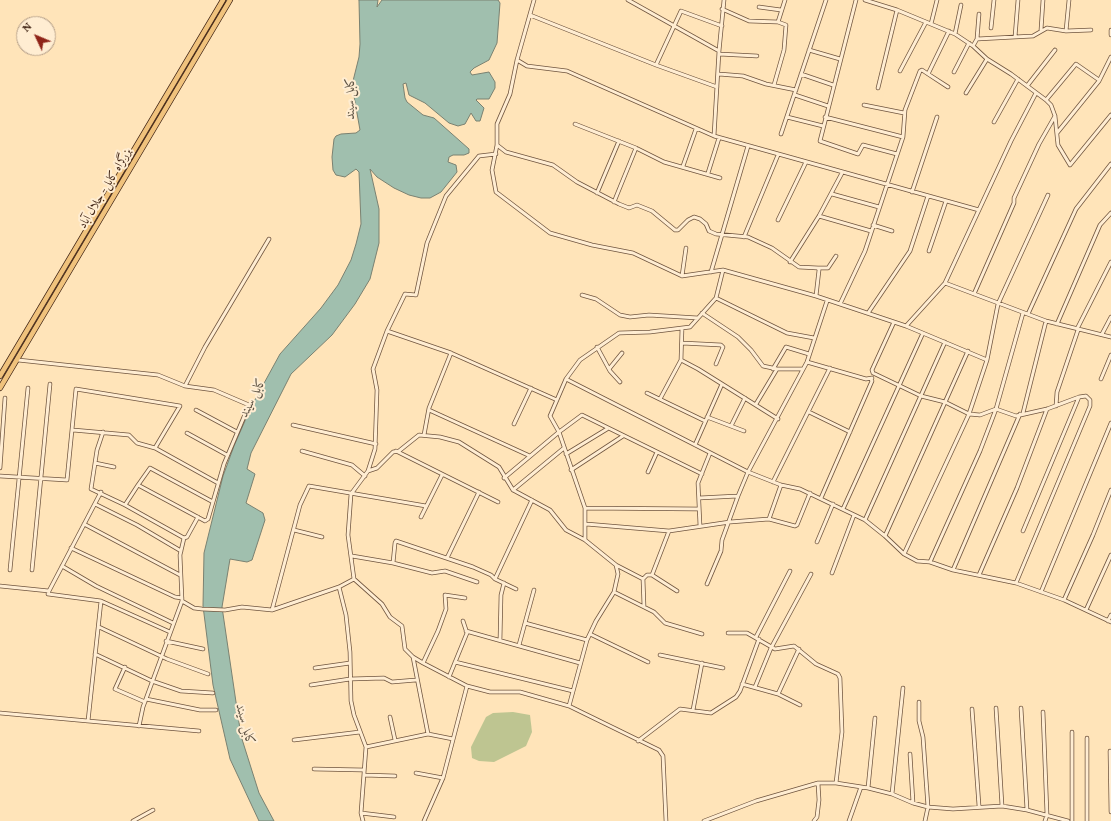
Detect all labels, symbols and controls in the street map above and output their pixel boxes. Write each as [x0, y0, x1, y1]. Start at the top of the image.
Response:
north arrow [16, 16, 56, 56]
text: N [20, 20, 36, 36]
water label: کابل سيند [344, 76, 360, 120]
street label: بزرگراه کابل- جلال آباد [76, 146, 136, 232]
water label: کابل سيند [237, 375, 271, 421]
water label: کابل سيند [231, 702, 257, 748]

